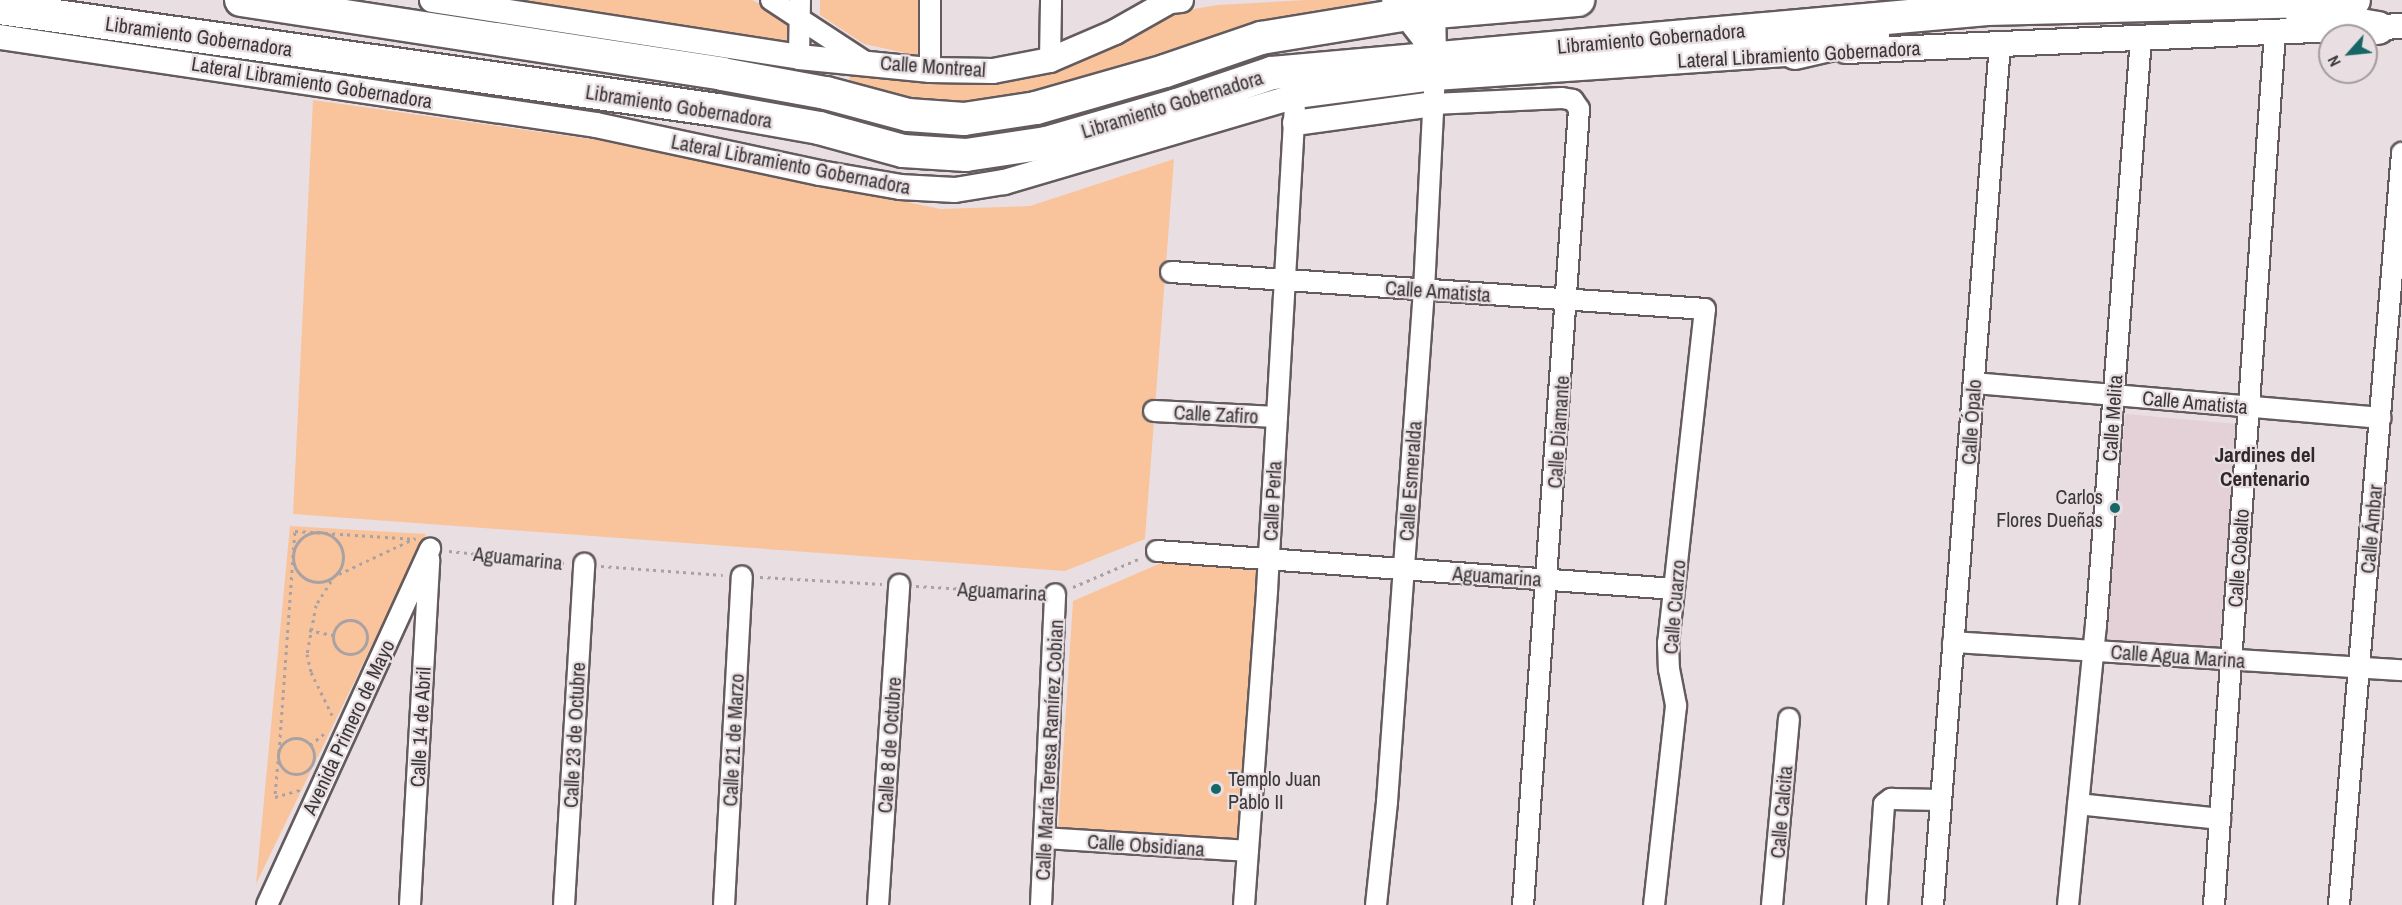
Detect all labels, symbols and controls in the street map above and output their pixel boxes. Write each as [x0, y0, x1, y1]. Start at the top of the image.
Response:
street label: Libramiento Gobernadora [104, 11, 294, 61]
street label: Libramiento Gobernadora [1556, 18, 1746, 58]
north arrow [2318, 24, 2378, 84]
street label: Lateral Libramiento Gobernadora [1677, 36, 1921, 72]
street label: Calle Montreal [879, 50, 987, 82]
street label: Lateral Libramiento Gobernadora [190, 51, 434, 113]
text: N [2322, 52, 2346, 70]
street label: Libramiento Gobernadora [1078, 65, 1266, 143]
street label: Libramiento Gobernadora [584, 79, 774, 133]
street label: Lateral Libramiento Gobernadora [669, 129, 913, 199]
street label: Calle Amatista [1384, 275, 1492, 307]
street label: Calle Melita [2097, 374, 2127, 462]
street label: Calle Diamante [1542, 375, 1574, 489]
street label: Calle Ópalo [1956, 378, 1986, 466]
street label: Calle Amatista [2141, 385, 2249, 419]
street label: Calle Zafiro [1173, 400, 1259, 428]
street label: Calle Esmeralda [1394, 420, 1426, 542]
district label: Jardines del Centenario [2215, 442, 2315, 492]
street label: Calle Perla [1258, 460, 1286, 542]
street label: Calle Ámbar [2355, 483, 2387, 575]
place label: Carlos Flores Dueñas [1996, 484, 2103, 531]
marker: Carlos Flores Dueñas [2108, 501, 2122, 515]
street label: Calle Cobalto [2223, 508, 2253, 608]
street label: Aguamarina [472, 541, 564, 575]
street label: Calle Cuarzo [1658, 559, 1690, 655]
street label: Aguamarina [1452, 561, 1542, 591]
street label: Aguamarina [957, 577, 1047, 605]
street label: Calle María Teresa Ramírez Cobian [1030, 619, 1068, 881]
street label: Avenida Primero de Mayo [297, 636, 399, 818]
street label: Calle Agua Marina [2109, 639, 2247, 673]
street label: Calle 23 de Octubre [558, 662, 590, 808]
street label: Calle 14 de Abril [405, 666, 435, 788]
street label: Calle 21 de Marzo [718, 673, 748, 807]
street label: Calle 8 de Octubre [872, 676, 906, 814]
street label: Calle Calcita [1765, 765, 1797, 859]
place label: Templo Juan Pablo II [1228, 766, 1321, 813]
marker: Templo Juan Pablo II [1209, 782, 1223, 796]
street label: Calle Obsidiana [1087, 829, 1205, 861]

